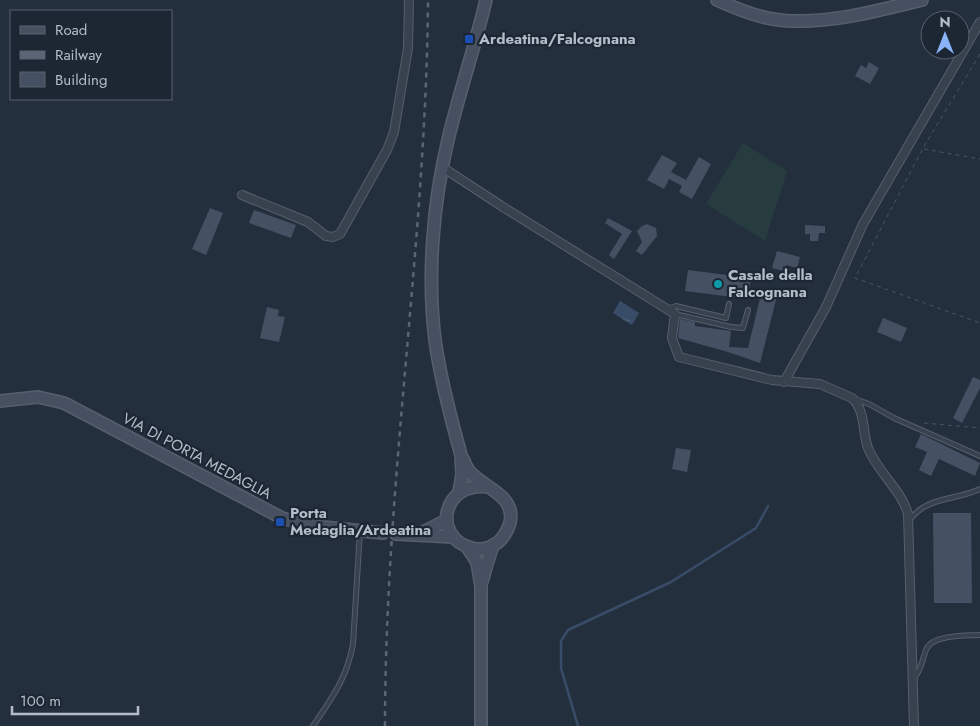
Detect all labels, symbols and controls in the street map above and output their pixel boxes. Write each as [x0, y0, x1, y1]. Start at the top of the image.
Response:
legend [10, 10, 172, 100]
north arrow [920, 10, 970, 60]
text: N [939, 12, 951, 32]
text: Road [55, 19, 87, 41]
place label: Ardeatina/Falcognana [478, 28, 636, 50]
marker: Ardeatina/Falcognana [463, 33, 475, 45]
text: Railway [55, 44, 102, 66]
text: Building [55, 69, 107, 91]
place label: Casale della Falcognana [728, 264, 813, 303]
marker: Casale della Falcognana [712, 278, 724, 290]
street label: VIA DI PORTA MEDAGLIA [118, 407, 276, 505]
place label: Porta Medaglia/Ardeatina [290, 502, 431, 541]
marker: Porta Medaglia/Ardeatina [274, 516, 286, 528]
scale bar [12, 684, 139, 716]
text: 100 m [20, 690, 61, 712]

